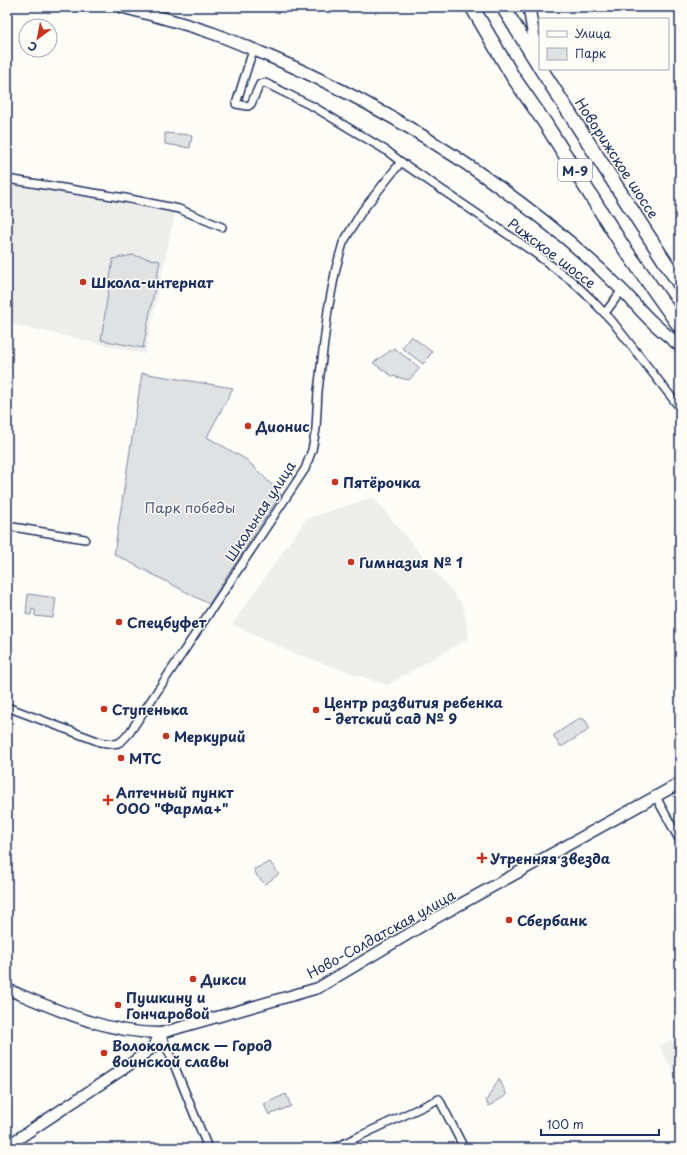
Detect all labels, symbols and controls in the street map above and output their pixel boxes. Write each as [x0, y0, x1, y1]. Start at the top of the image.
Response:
north arrow [18, 18, 58, 58]
legend [539, 18, 669, 70]
text: Улица [575, 24, 611, 42]
text: С [24, 38, 40, 56]
text: Парк [575, 44, 607, 62]
street label: Новорижское шоссе [570, 93, 664, 223]
road number: М-9 [558, 159, 592, 181]
street label: Рижское шоссе [504, 213, 600, 293]
place label: Школа-интернат [91, 272, 214, 293]
marker: Школа-интернат [78, 277, 88, 287]
place label: Дионис [255, 416, 310, 437]
marker: Дионис [243, 421, 253, 431]
street label: Школьная улица [220, 456, 301, 565]
place label: Пятёрочка [343, 472, 421, 493]
marker: Пятёрочка [330, 477, 340, 487]
park label: Парк победы [144, 497, 236, 518]
place label: Гимназия № 1 [359, 552, 463, 573]
marker: Гимназия № 1 [346, 557, 356, 567]
place label: Спецбуфет [127, 612, 207, 633]
marker: Спецбуфет [114, 617, 124, 627]
place label: Центр развития ребенка – детский сад № 9 [324, 692, 504, 729]
place label: Ступенька [112, 699, 189, 720]
marker: Ступенька [99, 704, 109, 714]
marker: Центр развития ребенка – детский сад № 9 [311, 705, 321, 715]
place label: Меркурий [174, 726, 245, 747]
marker: Меркурий [161, 731, 171, 741]
place label: МТС [129, 748, 162, 769]
marker: МТС [116, 753, 126, 763]
place label: Аптечный пункт ООО "Фарма+" [116, 782, 234, 819]
marker: Аптечный пункт ООО "Фарма+" [103, 795, 113, 805]
place label: Утренняя звезда [490, 848, 611, 869]
marker: Утренняя звезда [477, 853, 487, 863]
street label: Ново-Солдатская улица [303, 884, 459, 984]
place label: Сбербанк [517, 910, 587, 931]
marker: Сбербанк [504, 915, 514, 925]
place label: Дикси [200, 969, 246, 990]
marker: Дикси [188, 974, 198, 984]
place label: Пушкину и Гончаровой [126, 987, 210, 1024]
marker: Пушкину и Гончаровой [113, 1000, 123, 1010]
place label: Волоколамск — Город воинской славы [112, 1035, 273, 1072]
marker: Волоколамск — Город воинской славы [99, 1048, 109, 1058]
scale bar [541, 1111, 659, 1137]
text: 100 m [547, 1115, 584, 1133]

